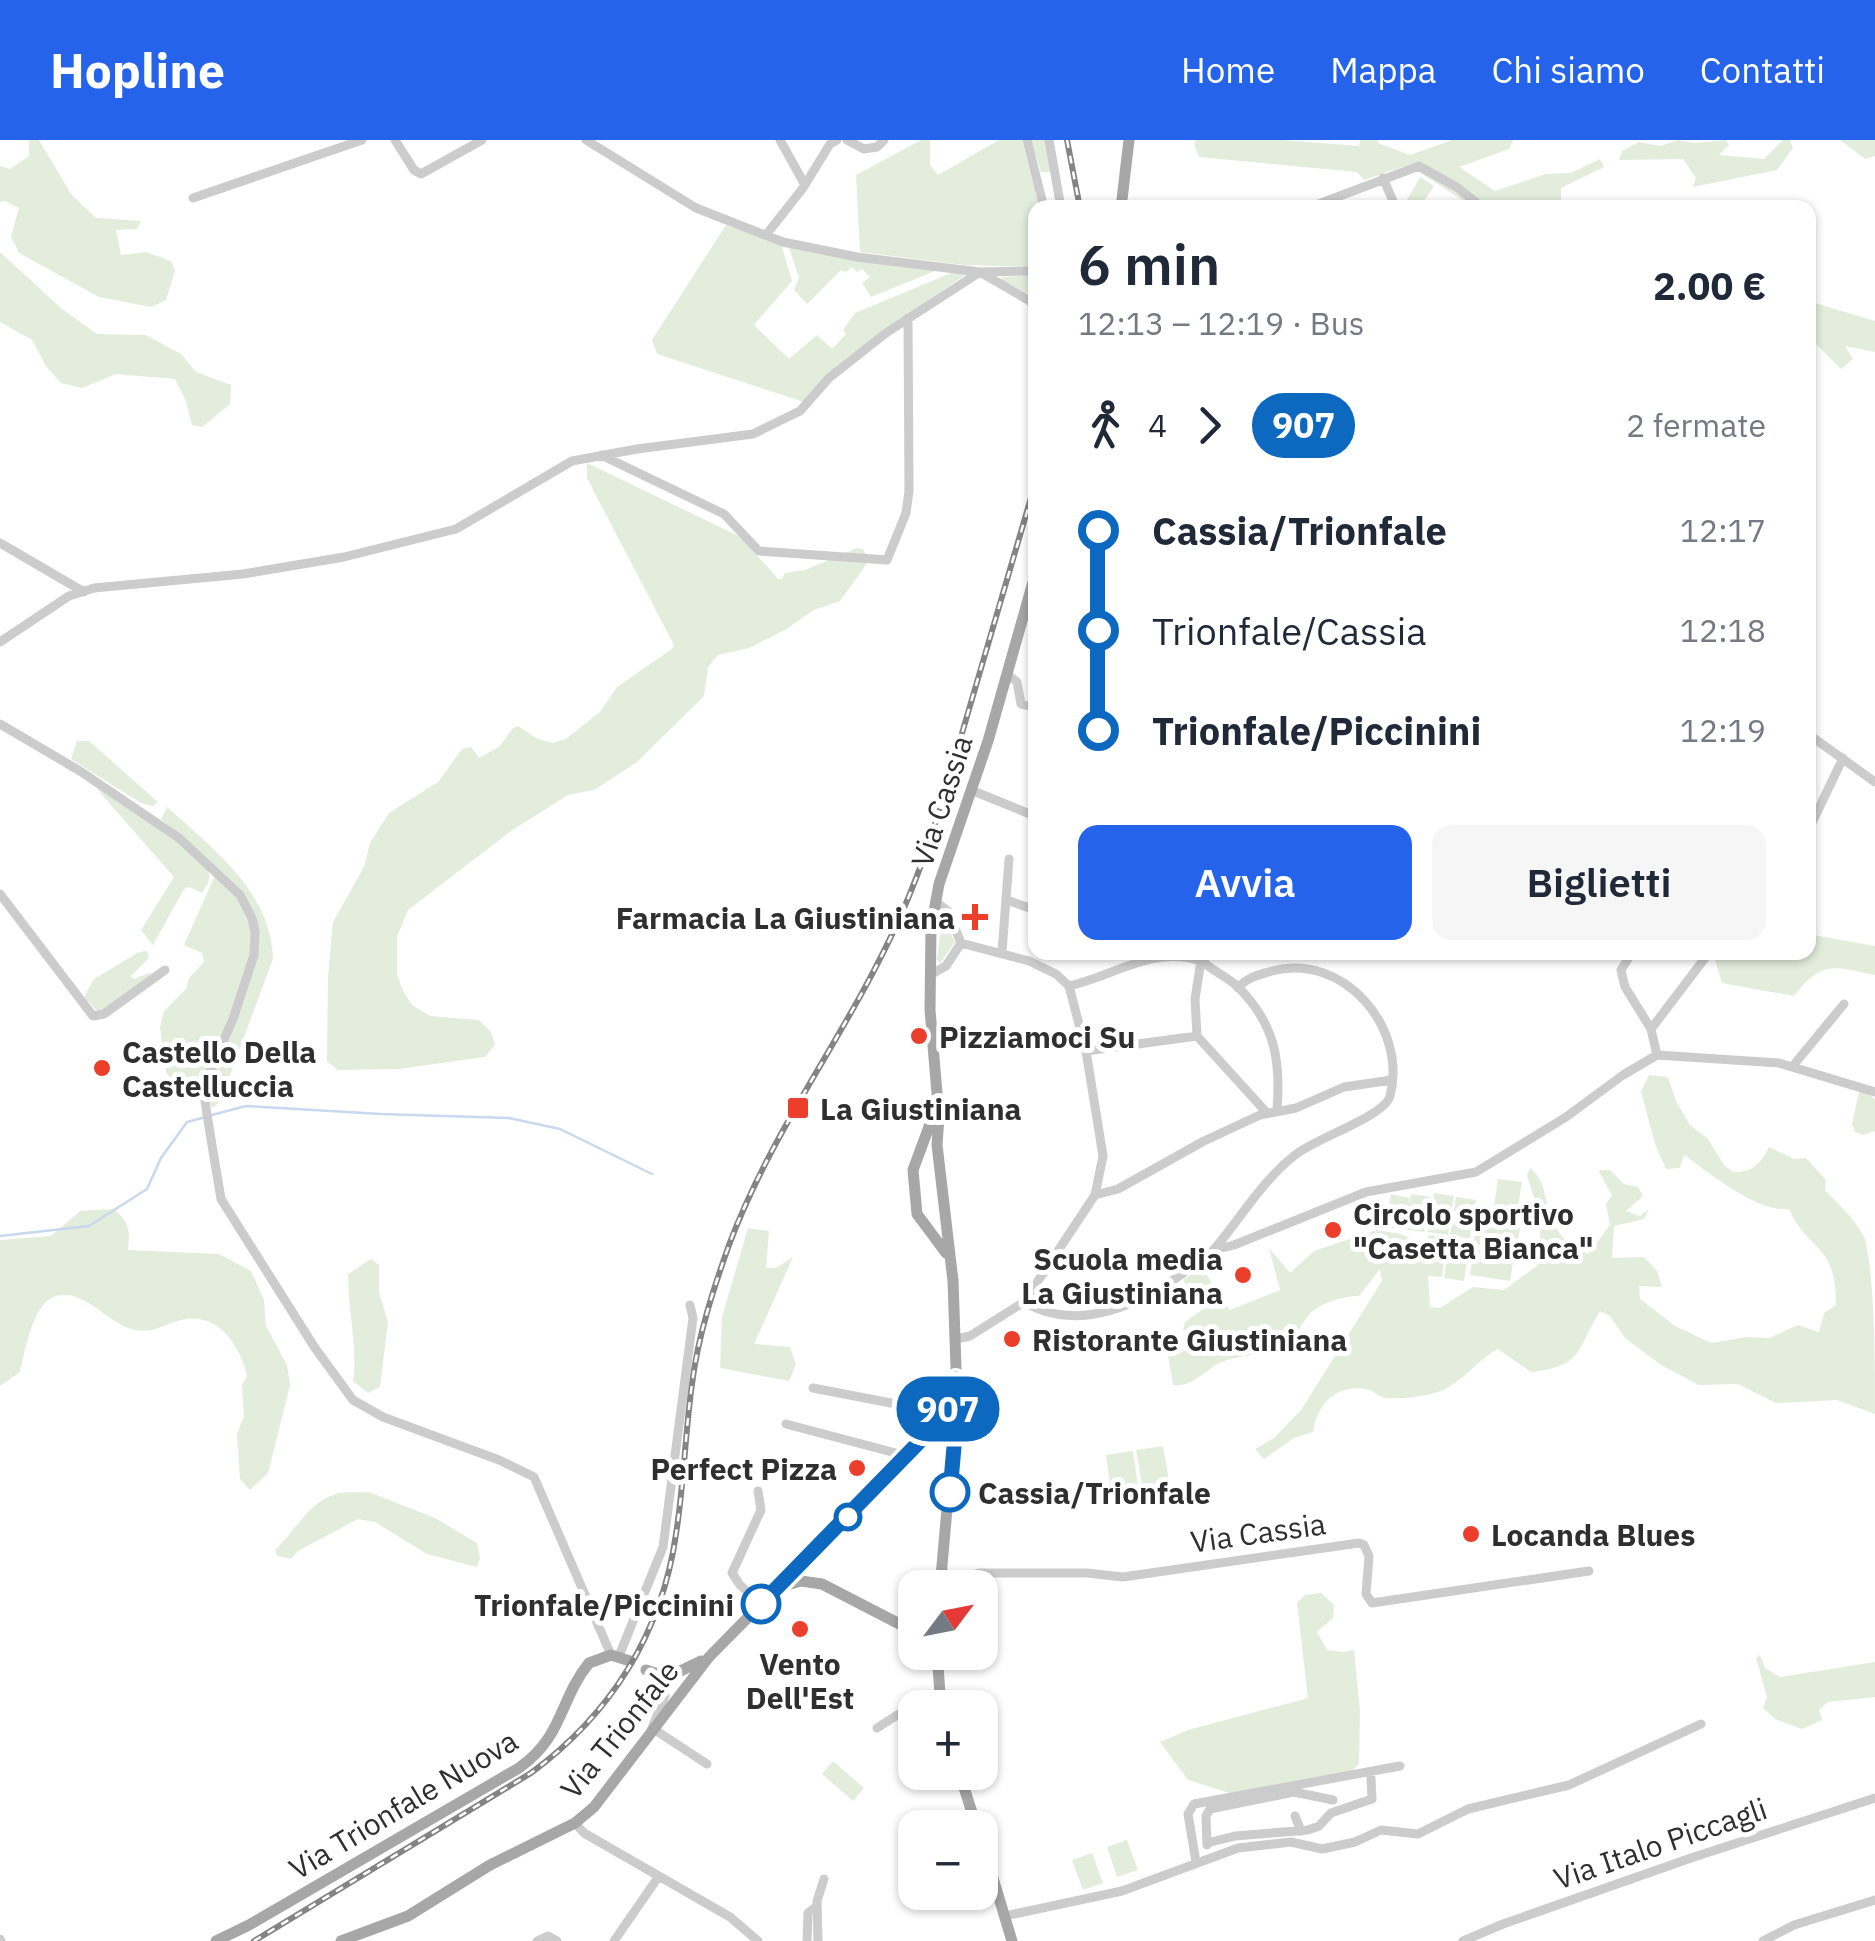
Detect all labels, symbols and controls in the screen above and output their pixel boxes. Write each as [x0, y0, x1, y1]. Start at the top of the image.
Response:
text: Hopline [50, 39, 225, 101]
text: Home [1181, 47, 1275, 93]
text: Mappa [1330, 47, 1437, 93]
text: Chi siamo [1492, 47, 1645, 93]
text: Contatti [1700, 47, 1825, 93]
text: 6 min [1078, 229, 1220, 300]
text: 2.00 € [1653, 261, 1766, 310]
text: 12:13 – 12:19 · Bus [1078, 302, 1364, 344]
icon: walk [1078, 398, 1133, 453]
icon: forward [1182, 398, 1237, 453]
text: 907 [1272, 402, 1335, 448]
text: 4 [1148, 404, 1167, 446]
text: 2 fermate [1626, 404, 1766, 446]
text: Cassia/Trionfale [1152, 506, 1447, 555]
text: 12:17 [1680, 509, 1766, 551]
text: Trionfale/Cassia [1152, 606, 1427, 655]
text: 12:18 [1680, 609, 1766, 651]
text: Trionfale/Piccinini [1152, 706, 1481, 755]
text: 12:19 [1680, 709, 1766, 751]
street label: Via Cassia [901, 730, 981, 872]
button: Avvia [1078, 825, 1412, 940]
button: Biglietti [1432, 825, 1766, 940]
place label: Farmacia La Giustiniana [616, 898, 955, 937]
marker: Farmacia La Giustiniana [964, 906, 986, 928]
place label: Pizziamoci Su [939, 1017, 1136, 1056]
marker: Pizziamoci Su [908, 1025, 930, 1047]
place label: Castello Della Castelluccia [122, 1032, 316, 1105]
marker: Castello Della Castelluccia [91, 1057, 113, 1079]
place label: La Giustiniana [820, 1089, 1022, 1128]
marker: La Giustiniana [785, 1095, 811, 1121]
place label: Circolo sportivo "Casetta Bianca" [1353, 1194, 1594, 1267]
marker: Circolo sportivo "Casetta Bianca" [1322, 1219, 1344, 1241]
place label: Scuola media La Giustiniana [1021, 1239, 1223, 1312]
marker: Scuola media La Giustiniana [1232, 1264, 1254, 1286]
place label: Ristorante Giustiniana [1032, 1320, 1347, 1359]
marker: Ristorante Giustiniana [1001, 1328, 1023, 1350]
line badge: 907 [890, 1376, 1006, 1442]
text: 907 [916, 1386, 980, 1432]
place label: Perfect Pizza [651, 1449, 837, 1488]
marker: Perfect Pizza [846, 1457, 868, 1479]
marker: Cassia/Trionfale [931, 1473, 969, 1511]
place label: Cassia/Trionfale [978, 1473, 1211, 1512]
street label: Via Cassia [1188, 1503, 1328, 1561]
unlabelled marker [835, 1504, 861, 1530]
place label: Locanda Blues [1491, 1515, 1695, 1554]
marker: Locanda Blues [1460, 1523, 1482, 1545]
north arrow [898, 1570, 998, 1670]
map controls [898, 1570, 998, 1910]
place label: Trionfale/Piccinini [474, 1585, 734, 1624]
marker: Trionfale/Piccinini [742, 1585, 780, 1623]
marker: Vento Dell'Est [789, 1618, 811, 1640]
place label: Vento Dell'Est [746, 1644, 854, 1717]
street label: Via Trionfale [551, 1652, 687, 1806]
button: + [898, 1690, 998, 1790]
street label: Via Trionfale Nuova [282, 1720, 524, 1888]
street label: Via Italo Piccagli [1548, 1788, 1772, 1898]
button: − [898, 1810, 998, 1910]

